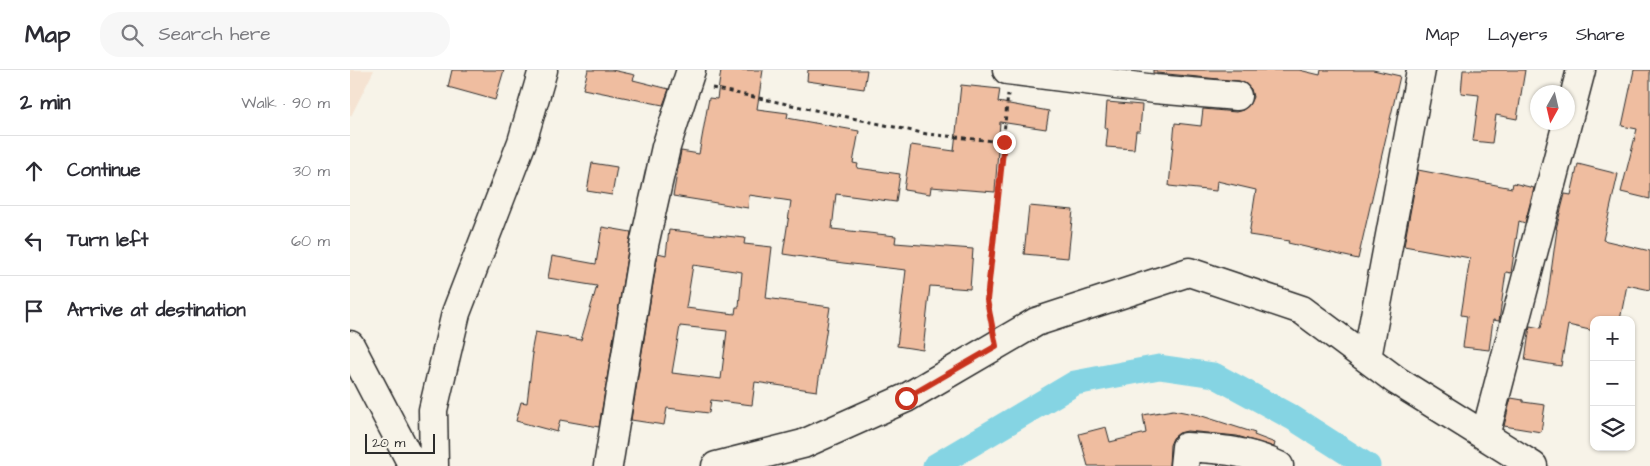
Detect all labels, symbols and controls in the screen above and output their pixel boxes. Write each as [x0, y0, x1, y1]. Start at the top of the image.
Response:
search box [100, 12, 450, 57]
text: Map [25, 18, 70, 52]
icon: search [118, 21, 146, 49]
text: Search here [158, 21, 271, 48]
text: Map [1425, 22, 1459, 47]
text: Layers [1487, 22, 1548, 47]
text: Share [1576, 22, 1625, 47]
north arrow [1530, 85, 1575, 130]
text: 2 min [20, 88, 70, 117]
text: Walk · 90 m [241, 92, 330, 114]
route end [993, 131, 1016, 154]
icon: ahead [20, 157, 48, 185]
text: Continue [67, 157, 141, 184]
text: 30 m [293, 160, 330, 182]
icon: left [20, 227, 48, 255]
text: Turn left [67, 227, 148, 254]
text: 60 m [291, 230, 330, 252]
icon: arrive [20, 297, 48, 325]
text: Arrive at destination [67, 297, 246, 324]
map controls [1590, 316, 1635, 451]
button: + [1590, 316, 1635, 361]
button: − [1590, 361, 1635, 406]
route start [895, 387, 918, 410]
button: layers [1590, 406, 1635, 451]
scale bar [365, 431, 435, 454]
text: 20 m [372, 433, 405, 453]

